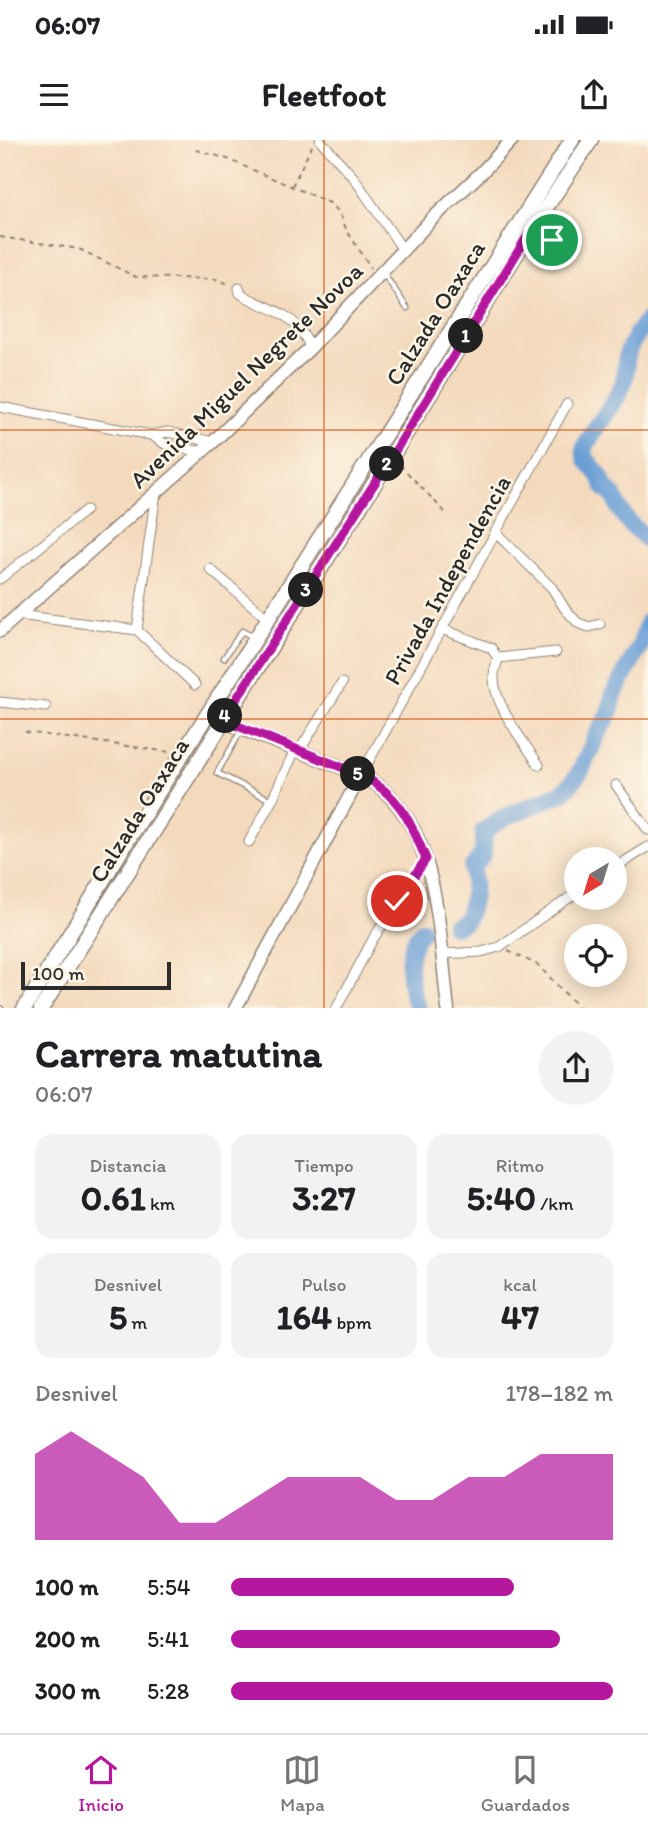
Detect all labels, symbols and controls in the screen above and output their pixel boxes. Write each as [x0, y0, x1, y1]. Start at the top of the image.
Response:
text: 06:07 [35, 9, 100, 41]
icon: menu [35, 76, 73, 114]
text: Fleetfoot [262, 76, 386, 114]
icon: share [575, 76, 613, 114]
pin [522, 210, 582, 270]
icon: arrive [533, 221, 571, 259]
street label: Calzada Oaxaca [379, 235, 491, 391]
street label: Avenida Miguel Negrete Novoa [123, 256, 369, 494]
pin: 1 [448, 318, 484, 354]
text: 1 [461, 324, 470, 347]
pin: 2 [370, 446, 404, 482]
text: 2 [382, 452, 392, 475]
street label: Privada Independencia [377, 470, 517, 690]
pin: 3 [288, 573, 324, 608]
text: 3 [300, 578, 311, 601]
pin: 4 [208, 698, 243, 734]
text: 4 [219, 704, 230, 727]
street label: Calzada Oaxaca [83, 732, 195, 888]
pin: 5 [340, 756, 376, 792]
text: 5 [353, 762, 362, 785]
north arrow [564, 847, 626, 910]
map controls [564, 847, 627, 987]
pin [367, 871, 427, 931]
icon: check [378, 882, 416, 920]
button: locate [564, 924, 627, 987]
scale bar [21, 959, 172, 991]
text: 100 m [32, 962, 84, 985]
text: Carrera matutina [35, 1031, 322, 1077]
button: share [539, 1031, 613, 1105]
text: 06:07 [35, 1080, 93, 1108]
text: Distancia [90, 1154, 166, 1177]
text: Tiempo [294, 1154, 354, 1177]
text: Ritmo [496, 1154, 544, 1177]
text: 0.61 [81, 1177, 146, 1219]
text: 3:27 [292, 1177, 356, 1219]
text: 5:40 [467, 1177, 536, 1219]
text: km [146, 1192, 175, 1215]
text: /km [536, 1192, 573, 1215]
text: Desnivel [94, 1273, 162, 1296]
text: Pulso [302, 1273, 346, 1296]
text: kcal [503, 1273, 537, 1296]
text: 5 [109, 1296, 127, 1338]
text: 164 [276, 1296, 332, 1338]
text: 47 [501, 1296, 539, 1338]
text: m [127, 1311, 147, 1334]
text: bpm [332, 1311, 372, 1334]
text: Desnivel [35, 1379, 118, 1407]
text: 178–182 m [506, 1379, 613, 1407]
text: 100 m [35, 1573, 99, 1601]
text: 5:54 [147, 1573, 191, 1601]
text: 200 m [35, 1625, 100, 1653]
text: 5:41 [147, 1625, 189, 1653]
text: 300 m [35, 1677, 100, 1705]
text: 5:28 [147, 1677, 189, 1705]
tab: Inicio [78, 1751, 124, 1816]
tab: Mapa [280, 1751, 325, 1816]
tab: Guardados [481, 1751, 570, 1816]

